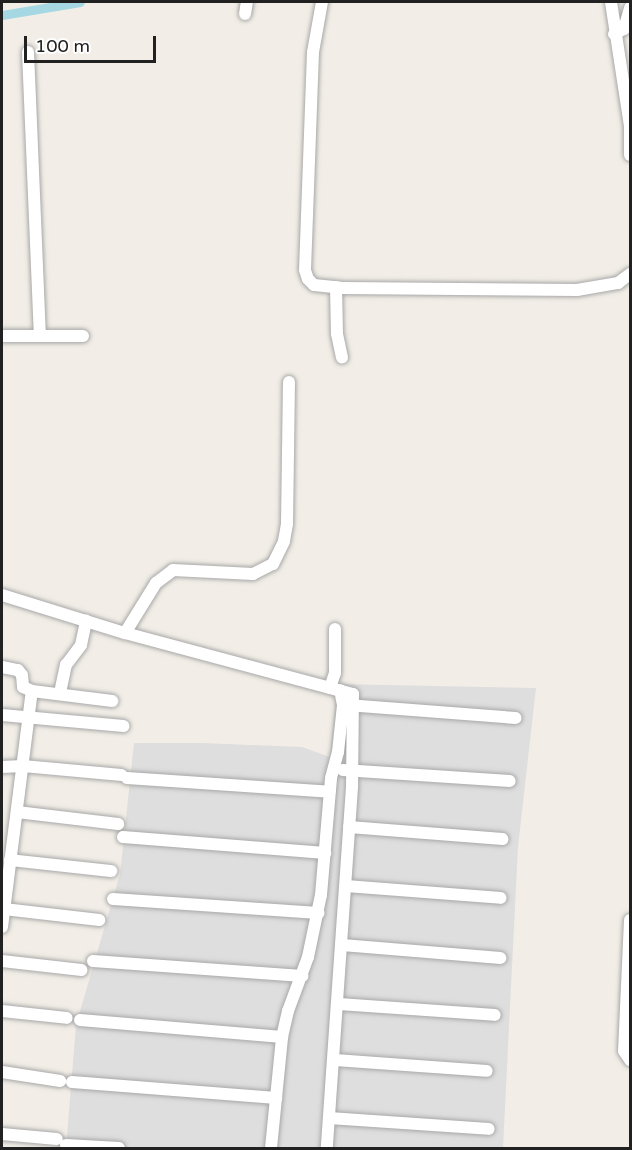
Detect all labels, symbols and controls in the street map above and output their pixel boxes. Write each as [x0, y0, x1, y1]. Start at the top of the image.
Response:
scale bar [27, 24, 159, 62]
text: 100 m [35, 35, 90, 57]

